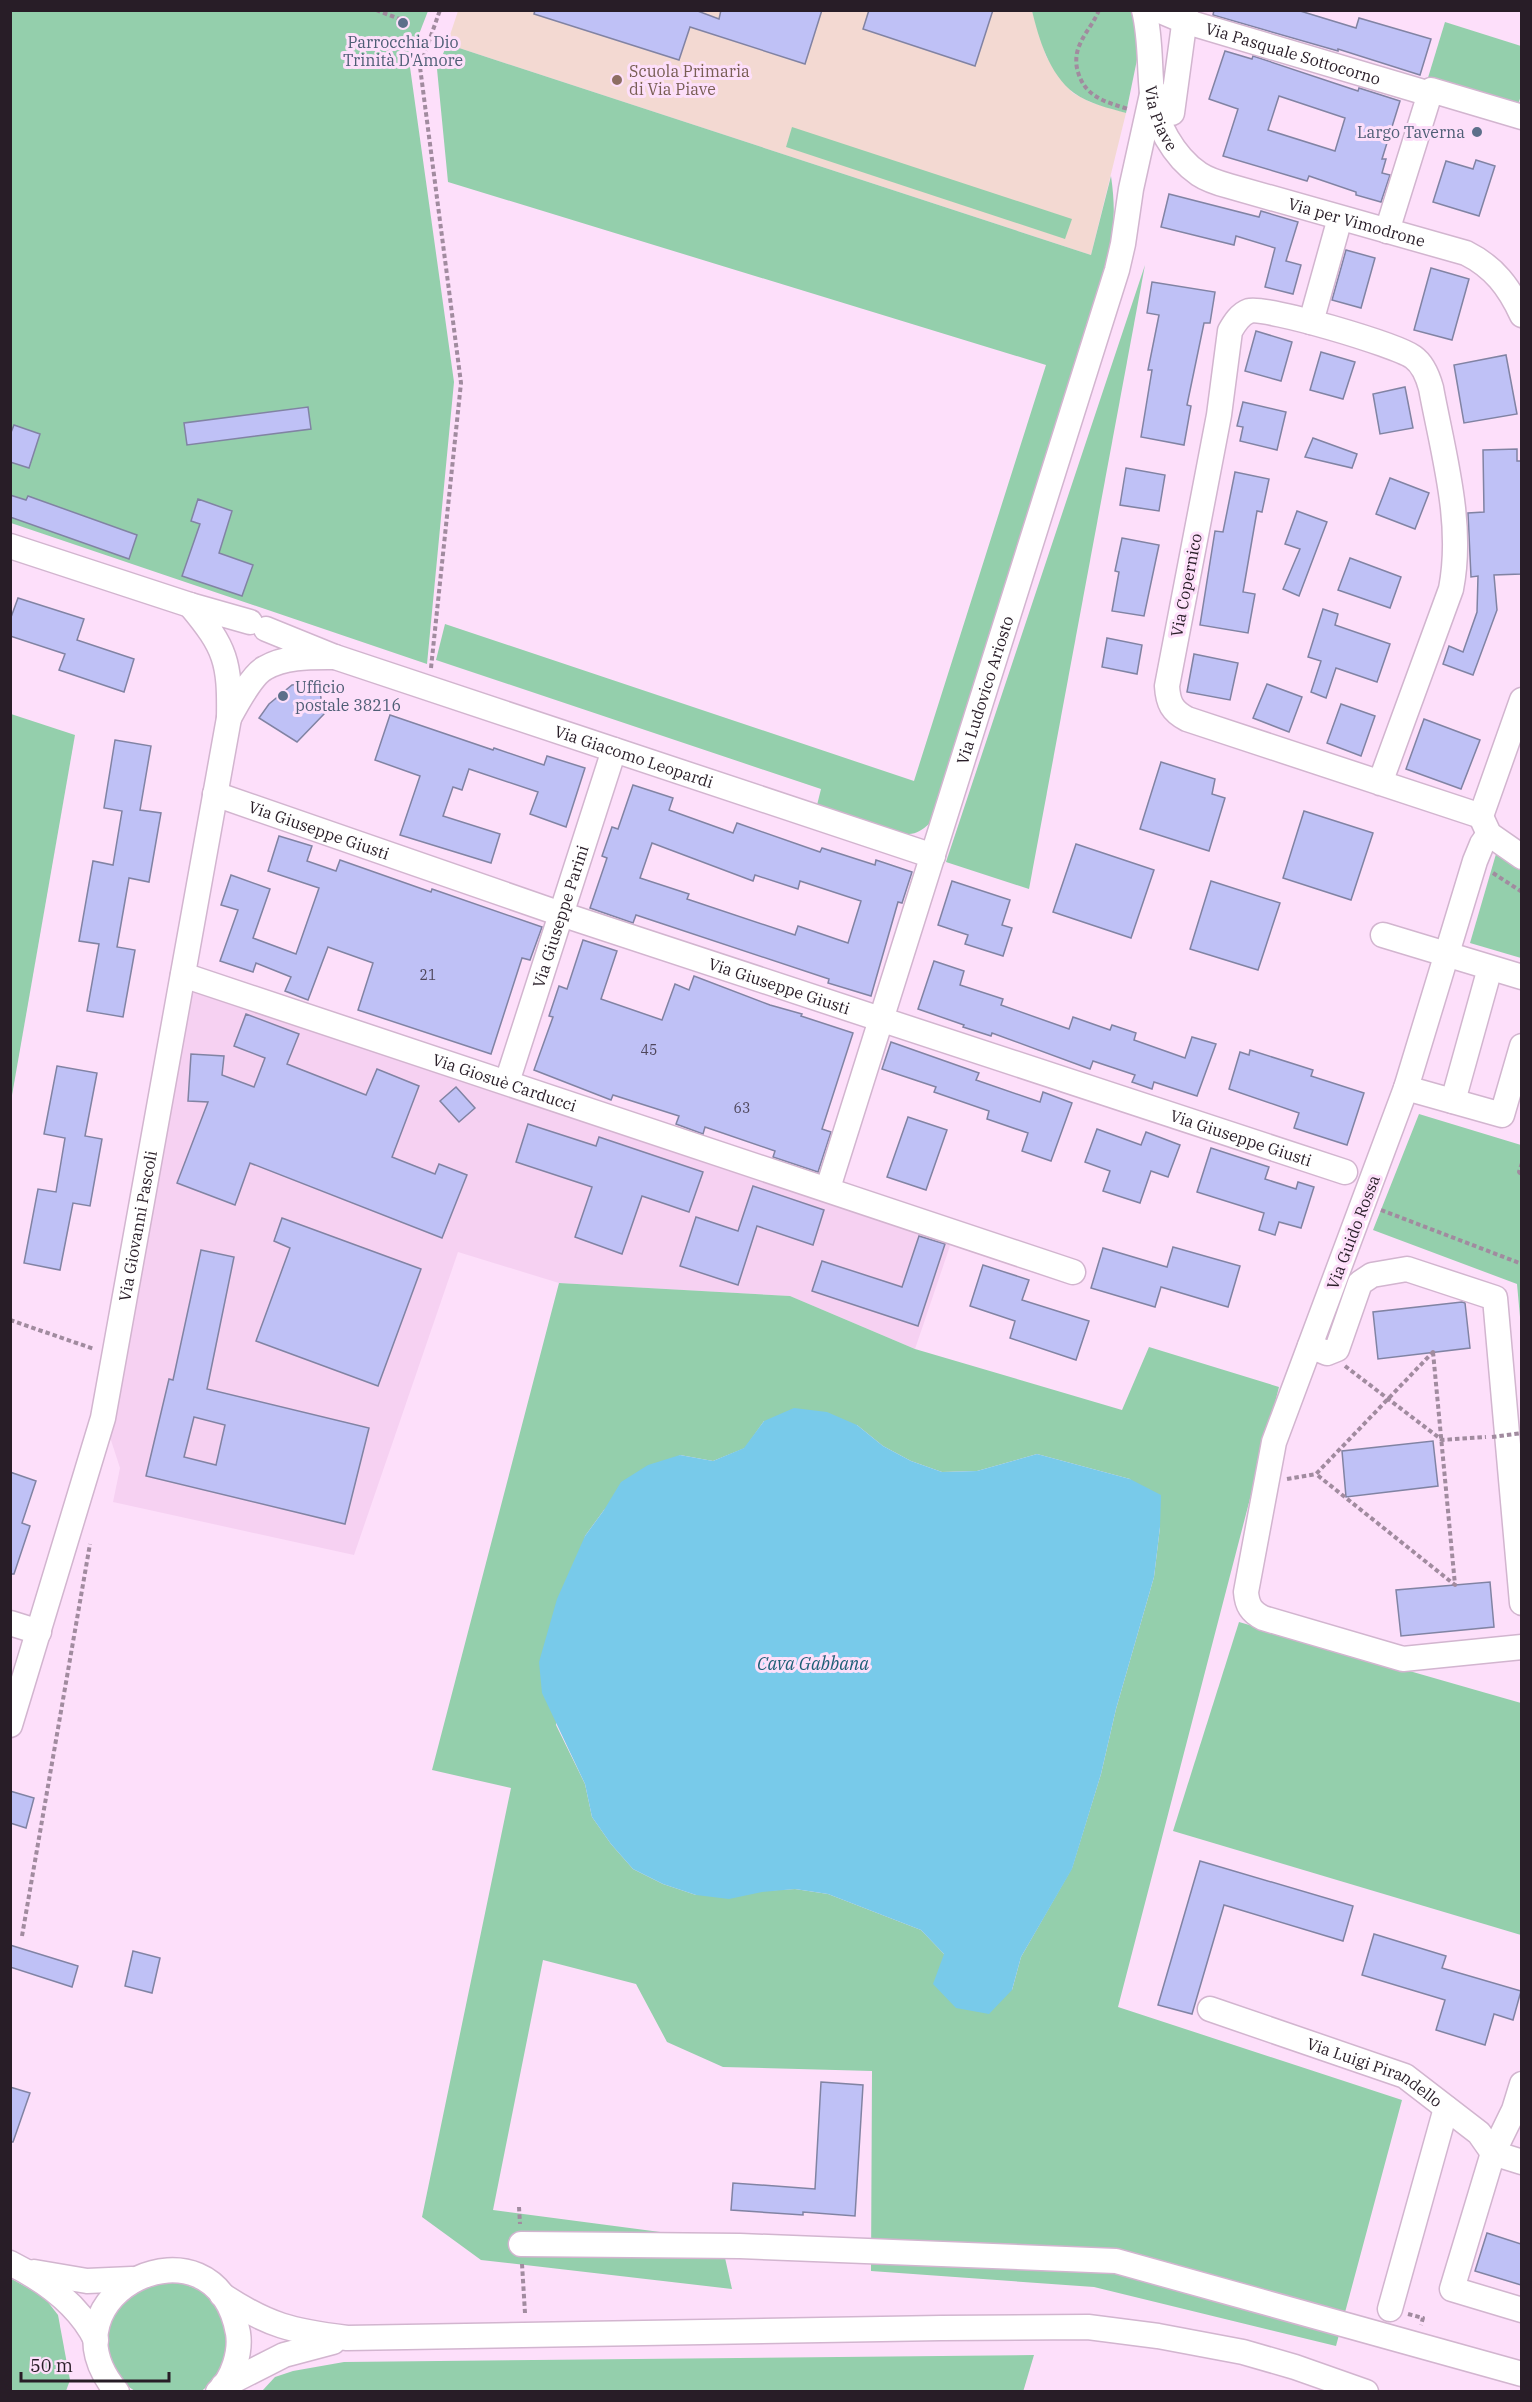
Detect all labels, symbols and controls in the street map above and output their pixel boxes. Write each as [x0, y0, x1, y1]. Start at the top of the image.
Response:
marker: Parrocchia Dio Trinità D'Amore [396, 16, 410, 30]
street label: Via Pasquale Sottocorno [1203, 18, 1383, 89]
place label: Parrocchia Dio Trinità D'Amore [343, 32, 463, 70]
place label: Scuola Primaria di Via Piave [629, 61, 750, 99]
marker: Scuola Primaria di Via Piave [610, 73, 624, 87]
street label: Via Piave [1141, 84, 1182, 154]
place label: Largo Taverna [1357, 122, 1465, 142]
marker: Largo Taverna [1470, 125, 1484, 139]
street label: Via per Vimodrone [1286, 193, 1428, 251]
street label: Via Copernico [1166, 532, 1206, 638]
street label: Via Ludovico Ariosto [952, 613, 1018, 767]
place label: Ufficio postale 38216 [295, 677, 401, 715]
marker: Ufficio postale 38216 [276, 689, 290, 703]
street label: Via Giacomo Leopardi [552, 721, 716, 792]
street label: Via Giuseppe Giusti [246, 796, 392, 864]
street label: Via Giuseppe Parini [528, 843, 593, 990]
street label: Via Giuseppe Giusti [706, 953, 853, 1018]
house number: 21 [420, 966, 436, 984]
house number: 45 [641, 1041, 657, 1059]
street label: Via Giosuè Carducci [430, 1049, 579, 1116]
house number: 63 [734, 1099, 750, 1117]
street label: Via Giuseppe Giusti [1168, 1105, 1314, 1170]
street label: Via Giovanni Pascoli [114, 1149, 161, 1303]
street label: Via Guido Rossa [1322, 1172, 1384, 1292]
water label: Cava Gabbana [757, 1652, 869, 1675]
street label: Via Luigi Pirandello [1304, 2033, 1446, 2111]
scale bar [21, 2345, 170, 2383]
text: 50 m [30, 2354, 73, 2377]

